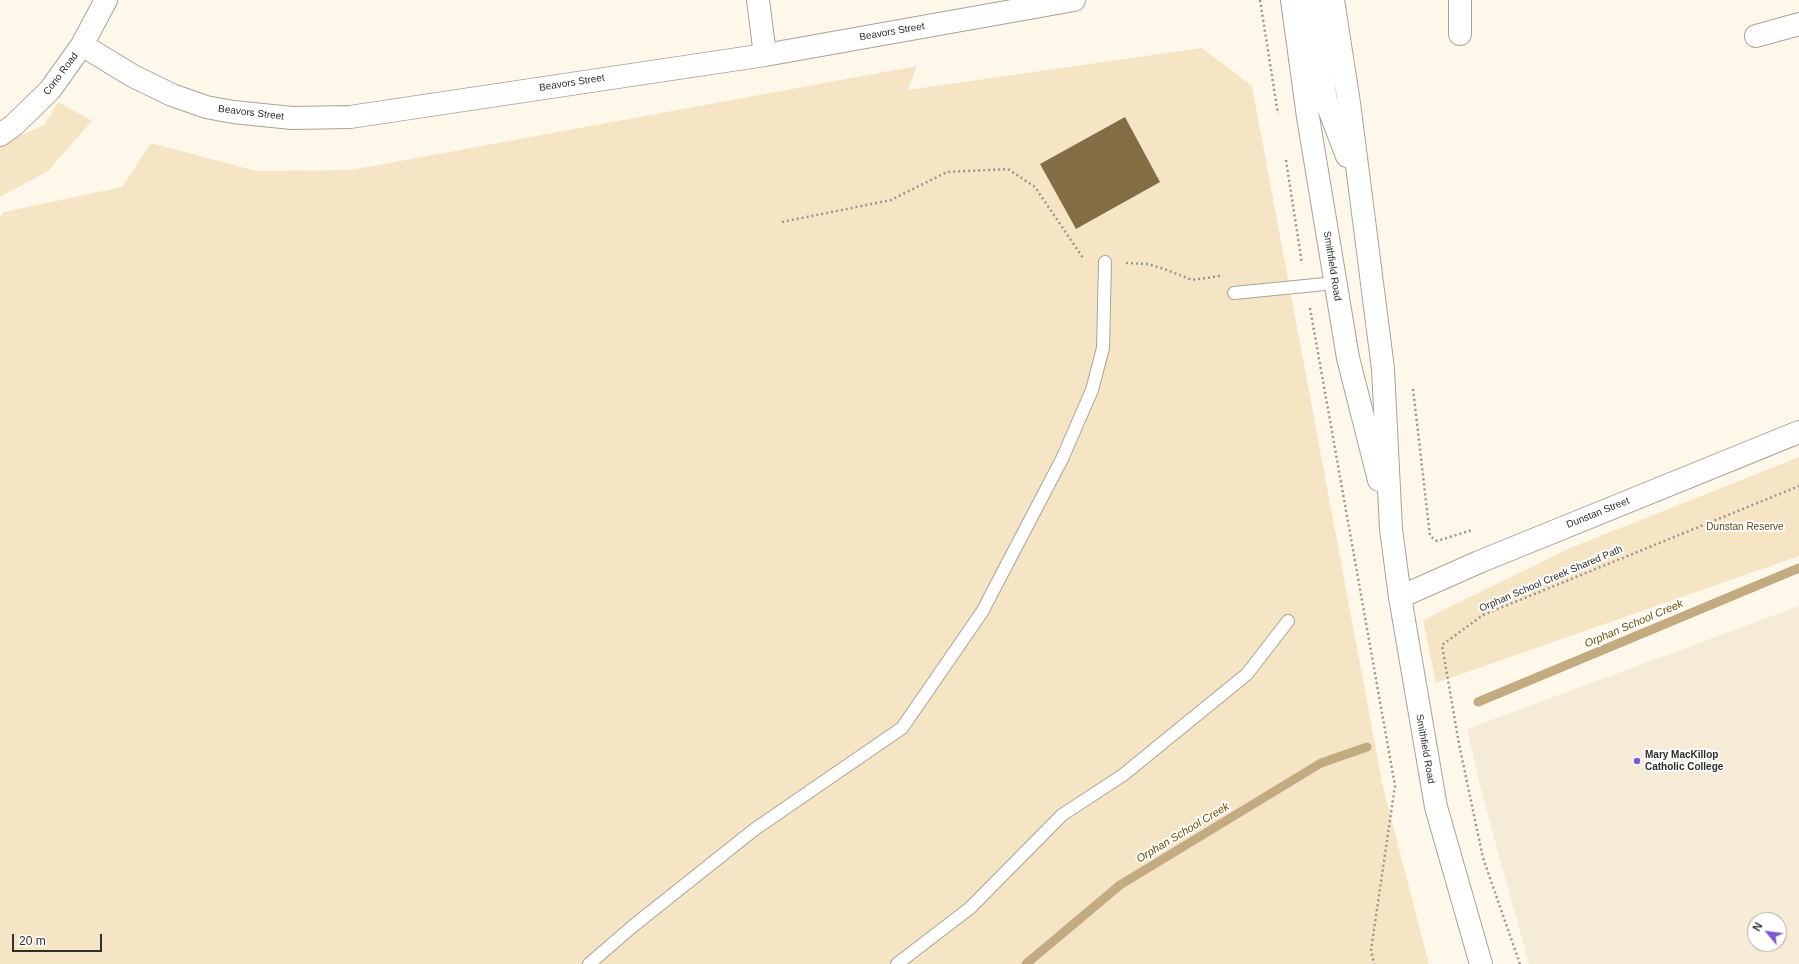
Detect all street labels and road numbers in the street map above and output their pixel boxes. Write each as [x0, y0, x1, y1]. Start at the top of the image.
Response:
street label: Beavors Street [858, 20, 926, 44]
street label: Corio Road [41, 50, 81, 98]
street label: Beavors Street [538, 72, 606, 94]
street label: Beavors Street [217, 103, 285, 123]
street label: Smithfield Road [1321, 230, 1343, 302]
street label: Dunstan Street [1565, 495, 1631, 531]
street label: Orphan School Creek Shared Path [1478, 543, 1624, 615]
street label: Smithfield Road [1413, 713, 1437, 785]

